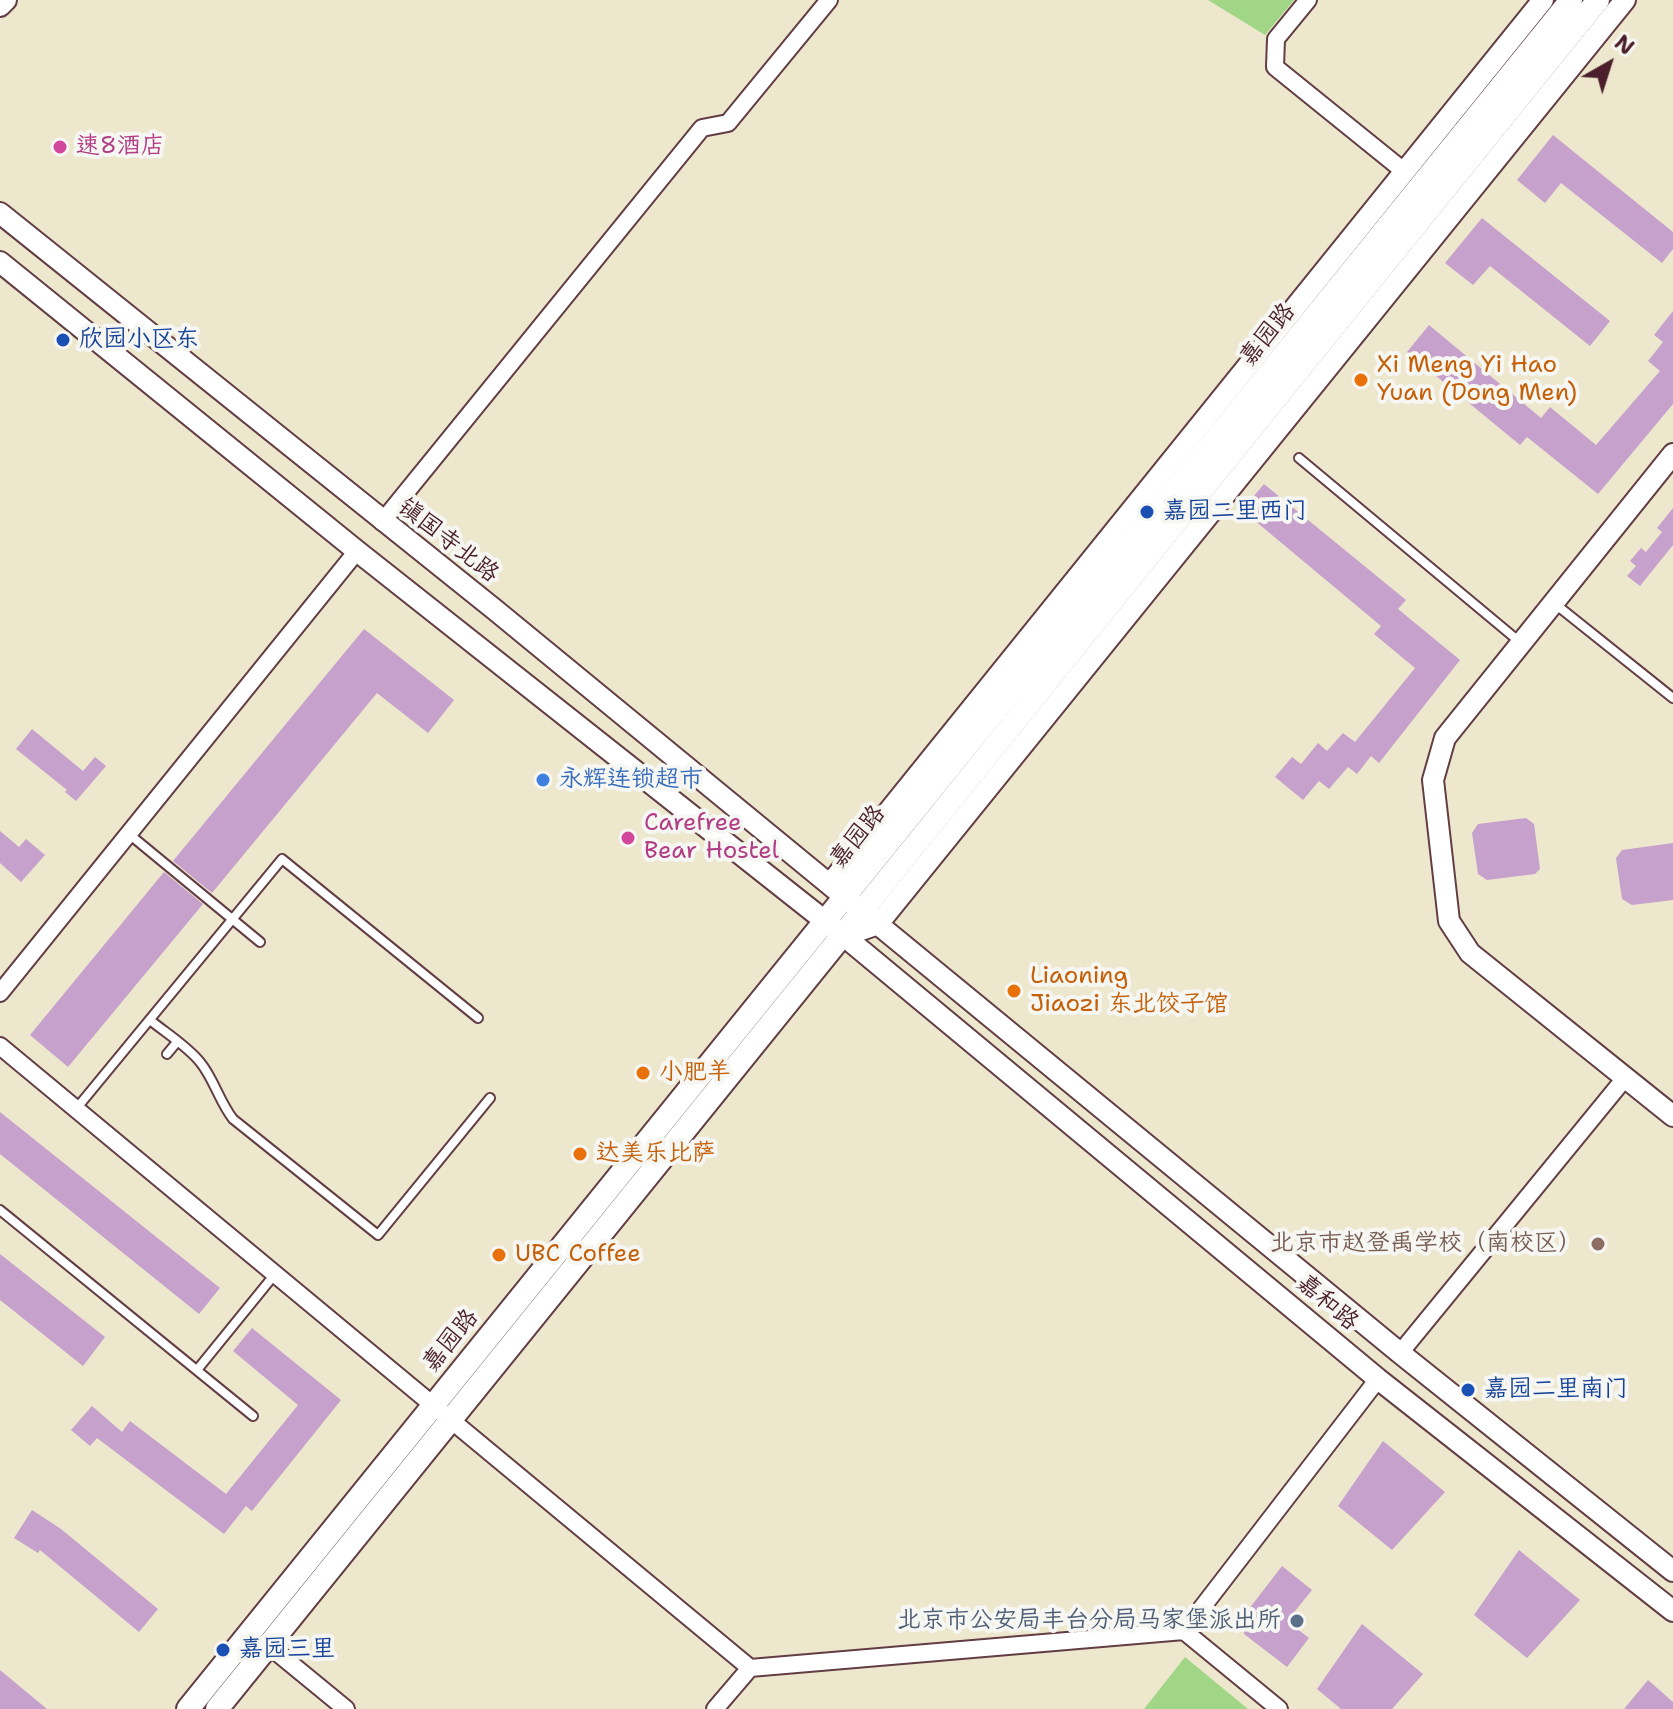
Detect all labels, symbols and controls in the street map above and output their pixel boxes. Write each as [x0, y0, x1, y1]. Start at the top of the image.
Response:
north arrow [1569, 24, 1649, 104]
text: N [1609, 28, 1640, 62]
place label: 速8酒店 [76, 133, 165, 161]
marker: 速8酒店 [51, 138, 69, 156]
street label: 嘉园路 [1234, 298, 1302, 372]
place label: 欣园小区东 [79, 326, 199, 354]
marker: 欣园小区东 [54, 331, 72, 349]
place label: Xi Meng Yi Hao Yuan (Dong Men) [1377, 352, 1577, 408]
marker: Xi Meng Yi Hao Yuan (Dong Men) [1352, 371, 1370, 389]
street label: 镇国寺北路 [392, 493, 504, 589]
place label: 嘉园二里西门 [1163, 498, 1307, 526]
marker: 嘉园二里西门 [1138, 503, 1156, 521]
place label: 永辉连锁超市 [559, 766, 703, 794]
marker: 永辉连锁超市 [534, 771, 552, 789]
street label: 嘉园路 [824, 800, 892, 874]
place label: Carefree Bear Hostel [644, 810, 779, 866]
marker: Carefree Bear Hostel [619, 829, 637, 847]
place label: Liaoning Jiaozi 东北饺子馆 [1030, 963, 1228, 1019]
marker: Liaoning Jiaozi 东北饺子馆 [1005, 982, 1023, 1000]
place label: 小肥羊 [659, 1059, 731, 1087]
marker: 小肥羊 [634, 1064, 652, 1082]
place label: 达美乐比萨 [596, 1140, 716, 1168]
marker: 达美乐比萨 [571, 1145, 589, 1163]
place label: 北京市赵登禹学校（南校区） [1270, 1230, 1582, 1258]
marker: 北京市赵登禹学校（南校区） [1589, 1235, 1607, 1253]
place label: UBC Coffee [515, 1241, 641, 1269]
marker: UBC Coffee [490, 1246, 508, 1264]
street label: 嘉和路 [1290, 1269, 1364, 1337]
street label: 嘉园路 [417, 1304, 485, 1378]
place label: 嘉园二里南门 [1484, 1376, 1628, 1404]
marker: 嘉园二里南门 [1459, 1381, 1477, 1399]
place label: 北京市公安局丰台分局马家堡派出所 [897, 1607, 1281, 1635]
marker: 北京市公安局丰台分局马家堡派出所 [1288, 1612, 1306, 1630]
place label: 嘉园三里 [239, 1636, 335, 1664]
marker: 嘉园三里 [214, 1641, 232, 1659]

